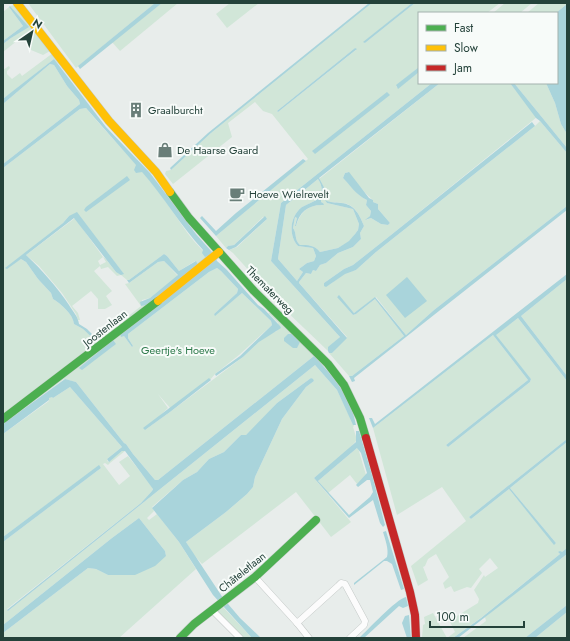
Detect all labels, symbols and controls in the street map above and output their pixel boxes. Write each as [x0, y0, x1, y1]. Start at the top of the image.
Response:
north arrow [12, 12, 52, 52]
legend [418, 12, 558, 84]
text: N [29, 15, 46, 33]
text: Fast [454, 19, 473, 37]
text: Slow [454, 39, 479, 57]
text: Jam [452, 59, 472, 77]
building icon: Graalburcht [127, 101, 145, 119]
place label: Graalburcht [148, 102, 203, 118]
shop icon: De Haarse Gaard [156, 141, 174, 159]
place label: De Haarse Gaard [177, 142, 258, 158]
cafe icon: Hoeve Wielrevelt [228, 185, 246, 203]
place label: Hoeve Wielrevelt [249, 186, 329, 202]
street label: Thematerweg [242, 262, 298, 318]
street label: Joostenlaan [78, 306, 130, 352]
park label: Geertje's Hoeve [141, 342, 215, 358]
street label: Châteletlaan [215, 548, 269, 596]
scale bar [430, 603, 524, 629]
text: 100 m [436, 608, 469, 626]

